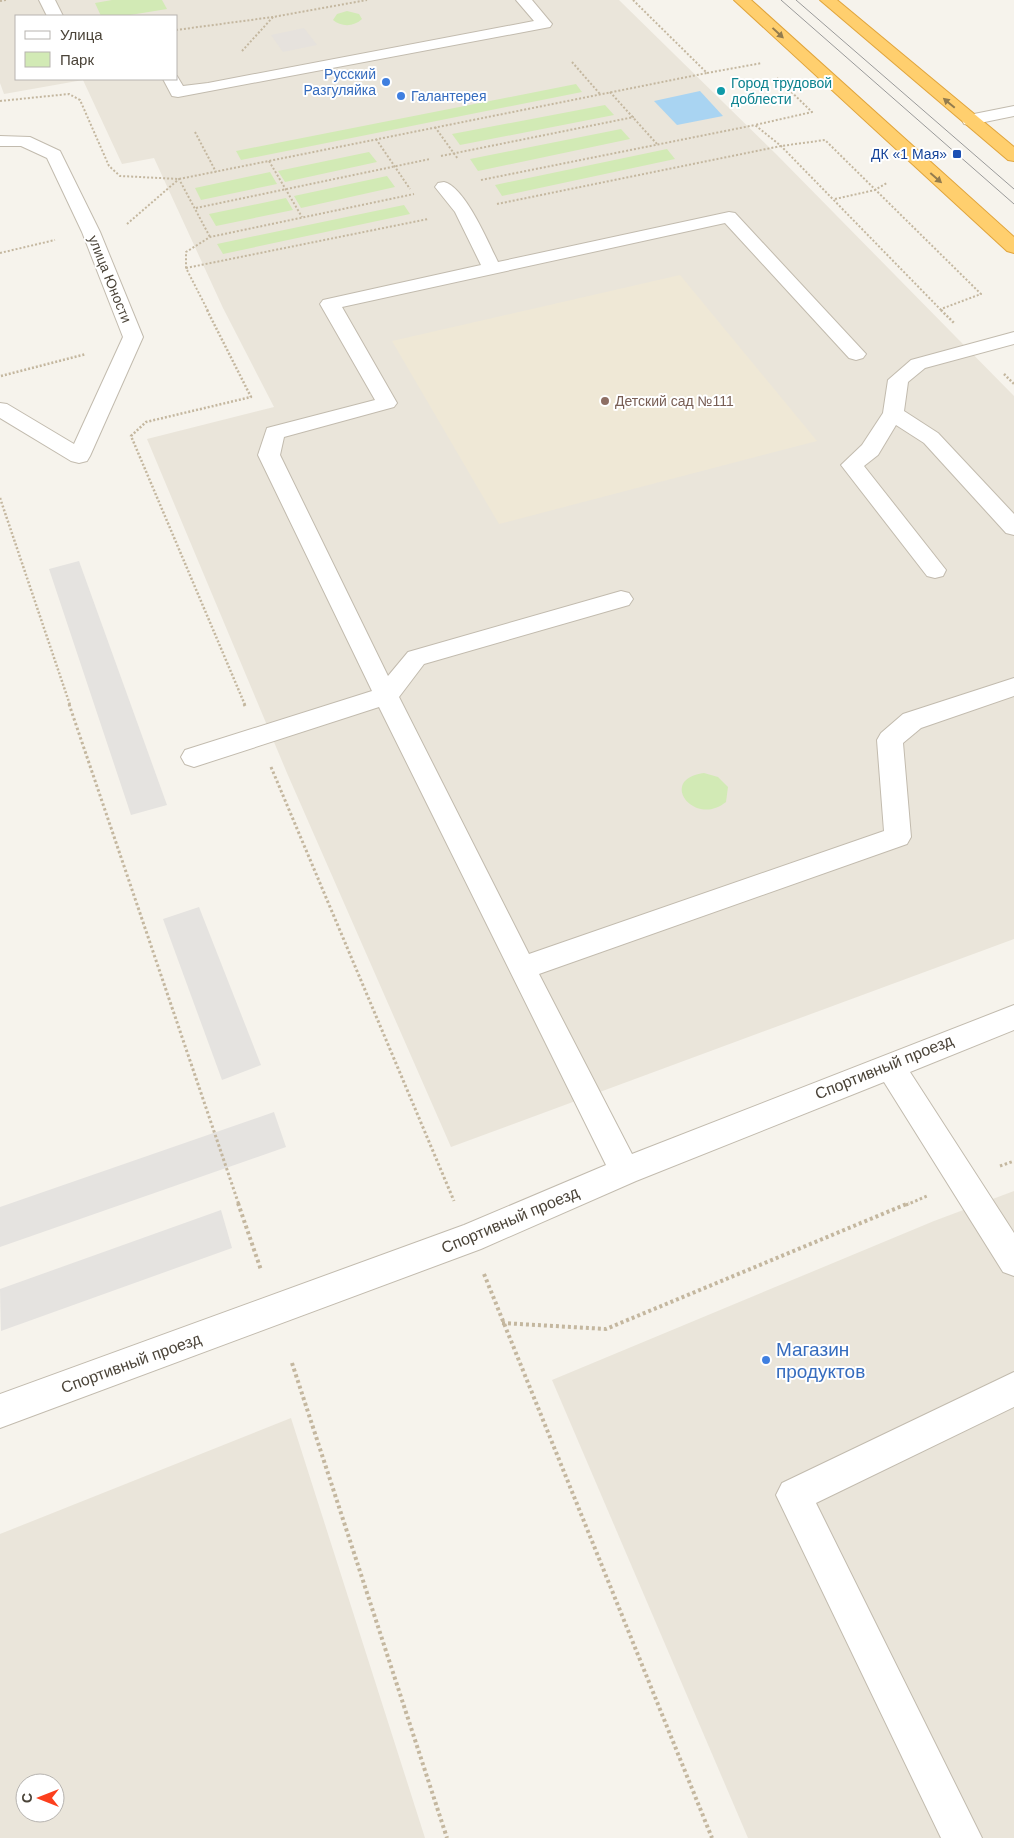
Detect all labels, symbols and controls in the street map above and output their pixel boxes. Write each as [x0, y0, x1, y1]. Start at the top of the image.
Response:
legend [15, 15, 178, 80]
text: Улица [60, 26, 103, 43]
one-way arrow [772, 27, 784, 39]
text: Парк [60, 51, 94, 68]
place label: Русский Разгуляйка [303, 66, 376, 98]
place label: Город трудовой доблести [731, 75, 832, 107]
marker: Русский Разгуляйка [380, 76, 392, 88]
marker: Город трудовой доблести [715, 85, 727, 97]
place label: Галантерея [411, 88, 486, 104]
marker: Галантерея [395, 90, 407, 102]
one-way arrow [943, 97, 956, 108]
place label: ДК «1 Мая» [871, 146, 947, 162]
marker: ДК «1 Мая» [951, 148, 963, 160]
one-way arrow [930, 173, 943, 184]
street label: улица Юности [85, 233, 135, 325]
place label: Детский сад №111 [615, 393, 734, 409]
marker: Детский сад №111 [599, 395, 611, 407]
street label: Спортивный проезд [812, 1031, 956, 1103]
street label: Спортивный проезд [439, 1183, 582, 1257]
street label: Спортивный проезд [59, 1330, 204, 1396]
place label: Магазин продуктов [776, 1339, 865, 1382]
marker: Магазин продуктов [760, 1354, 772, 1366]
north arrow [15, 1773, 65, 1823]
text: С [19, 1793, 35, 1803]

